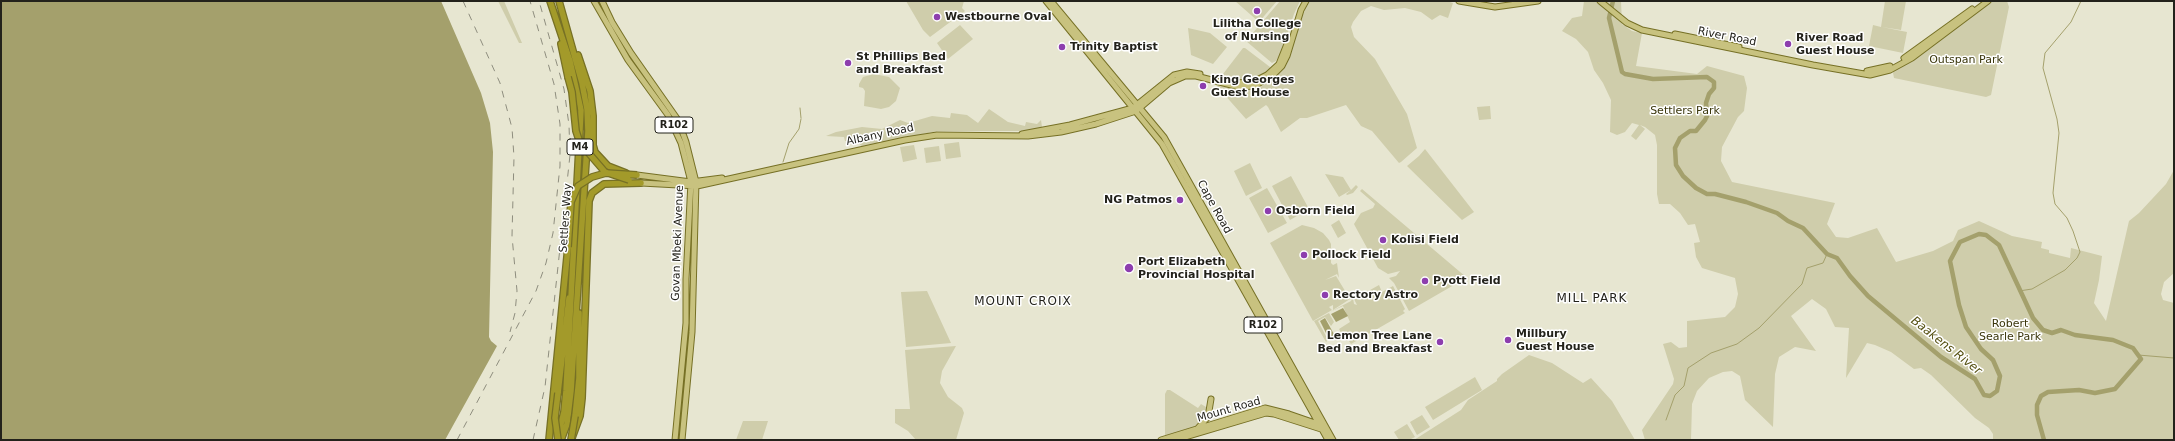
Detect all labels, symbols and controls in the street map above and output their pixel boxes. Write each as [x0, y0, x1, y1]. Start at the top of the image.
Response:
marker: Lilitha College of Nursing [1252, 6, 1262, 16]
place label: Westbourne Oval [945, 10, 1052, 24]
marker: Westbourne Oval [932, 12, 942, 22]
place label: Lilitha College of Nursing [1213, 17, 1301, 43]
street label: River Road [1696, 25, 1758, 49]
place label: River Road Guest House [1796, 31, 1875, 57]
marker: River Road Guest House [1783, 39, 1793, 49]
place label: Trinity Baptist [1070, 40, 1158, 54]
marker: Trinity Baptist [1057, 42, 1067, 52]
place label: St Phillips Bed and Breakfast [856, 50, 946, 76]
park label: Outspan Park [1929, 53, 2003, 67]
marker: St Phillips Bed and Breakfast [843, 58, 853, 68]
place label: King Georges Guest House [1211, 73, 1294, 99]
marker: King Georges Guest House [1198, 81, 1208, 91]
park label: Settlers Park [1650, 104, 1720, 118]
road number: R102 [655, 117, 693, 133]
street label: Albany Road [845, 121, 915, 149]
road number: M4 [567, 139, 593, 155]
street label: Cape Road [1194, 178, 1234, 236]
street label: Settlers Way [557, 183, 575, 253]
street label: Govan Mbeki Avenue [669, 185, 687, 301]
place label: NG Patmos [1104, 193, 1172, 207]
marker: NG Patmos [1175, 195, 1185, 205]
place label: Osborn Field [1276, 204, 1355, 218]
marker: Osborn Field [1263, 206, 1273, 216]
place label: Kolisi Field [1391, 233, 1459, 247]
marker: Kolisi Field [1378, 235, 1388, 245]
place label: Pollock Field [1312, 248, 1391, 262]
marker: Pollock Field [1299, 250, 1309, 260]
place label: Port Elizabeth Provincial Hospital [1138, 255, 1255, 281]
marker: Port Elizabeth Provincial Hospital [1123, 262, 1135, 274]
place label: Pyott Field [1433, 274, 1501, 288]
marker: Pyott Field [1420, 276, 1430, 286]
place label: Rectory Astro [1333, 288, 1418, 302]
marker: Rectory Astro [1320, 290, 1330, 300]
district label: MILL PARK [1557, 292, 1627, 306]
district label: MOUNT CROIX [974, 295, 1072, 309]
water label: Baakens River [1908, 314, 1984, 378]
road number: R102 [1244, 317, 1282, 333]
park label: Robert Searle Park [1979, 317, 2041, 343]
place label: Millbury Guest House [1516, 327, 1595, 353]
place label: Lemon Tree Lane Bed and Breakfast [1317, 329, 1432, 355]
marker: Millbury Guest House [1503, 335, 1513, 345]
marker: Lemon Tree Lane Bed and Breakfast [1435, 337, 1445, 347]
street label: Mount Road [1196, 395, 1262, 425]

